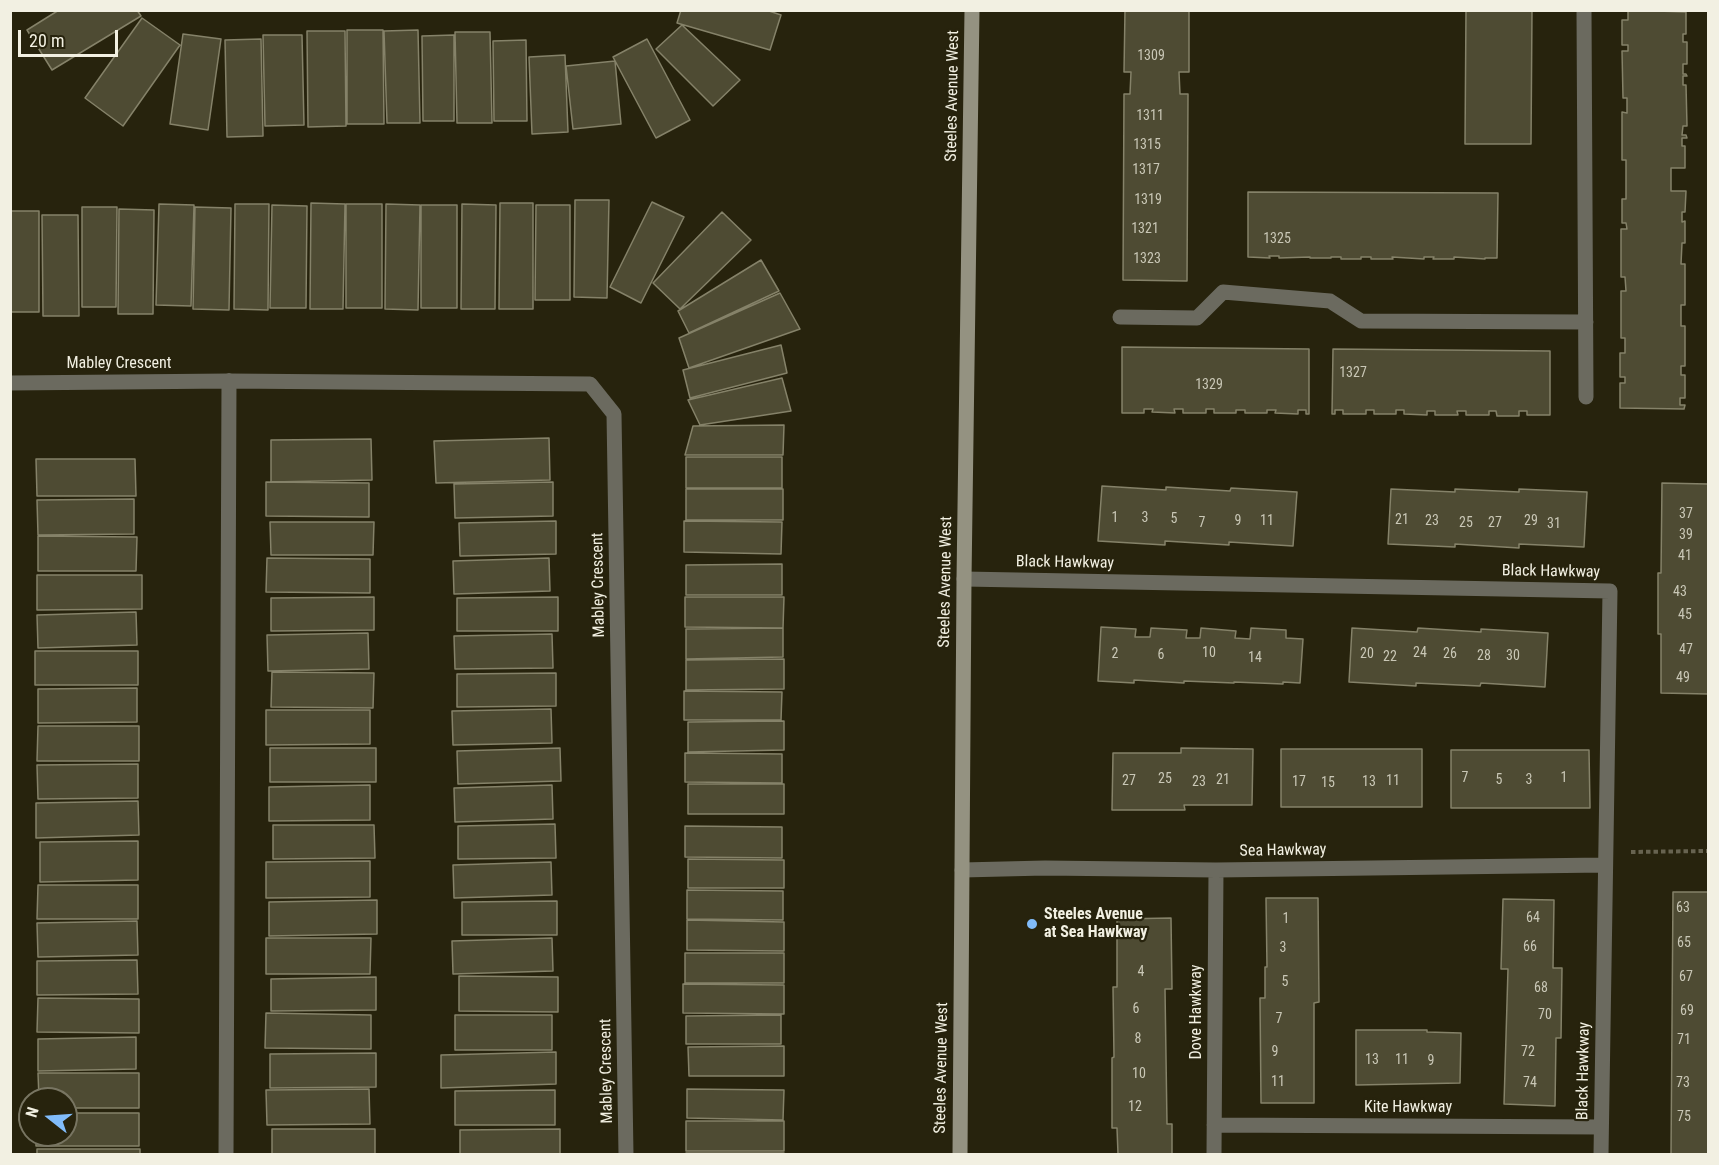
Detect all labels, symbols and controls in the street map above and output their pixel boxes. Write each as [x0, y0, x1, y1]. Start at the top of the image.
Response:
scale bar [21, 18, 122, 56]
text: 20 m [29, 30, 64, 51]
street label: Steeles Avenue West [942, 30, 964, 162]
house number: 1309 [1137, 48, 1165, 64]
house number: 1311 [1136, 108, 1164, 124]
house number: 1315 [1133, 137, 1161, 153]
house number: 1317 [1132, 162, 1160, 178]
house number: 1319 [1134, 192, 1162, 208]
house number: 1321 [1131, 221, 1159, 237]
house number: 1325 [1263, 231, 1291, 247]
house number: 1323 [1133, 251, 1161, 267]
street label: Mabley Crescent [66, 354, 172, 374]
house number: 1327 [1339, 365, 1367, 381]
house number: 1329 [1195, 377, 1223, 393]
house number: 37 [1679, 506, 1693, 522]
house number: 1 [1112, 510, 1118, 526]
house number: 3 [1142, 510, 1148, 526]
house number: 5 [1171, 511, 1177, 527]
house number: 21 [1395, 512, 1409, 528]
house number: 9 [1235, 513, 1241, 529]
house number: 11 [1260, 513, 1274, 529]
house number: 23 [1425, 513, 1439, 529]
house number: 29 [1524, 513, 1538, 529]
house number: 7 [1199, 515, 1205, 531]
house number: 25 [1459, 515, 1473, 531]
house number: 27 [1488, 515, 1502, 531]
street label: Steeles Avenue West [935, 516, 957, 648]
house number: 31 [1547, 516, 1561, 532]
house number: 39 [1679, 527, 1693, 543]
street label: Mabley Crescent [588, 532, 610, 638]
house number: 41 [1678, 548, 1692, 564]
street label: Black Hawkway [1016, 553, 1114, 573]
street label: Black Hawkway [1502, 562, 1600, 582]
house number: 43 [1673, 584, 1687, 600]
house number: 45 [1678, 607, 1692, 623]
house number: 47 [1679, 642, 1693, 658]
house number: 10 [1202, 645, 1216, 661]
house number: 24 [1413, 645, 1427, 661]
house number: 2 [1112, 646, 1118, 662]
house number: 20 [1360, 646, 1374, 662]
house number: 26 [1443, 646, 1457, 662]
house number: 6 [1158, 647, 1164, 663]
house number: 28 [1477, 648, 1491, 664]
house number: 30 [1506, 648, 1520, 664]
house number: 22 [1383, 649, 1397, 665]
house number: 14 [1248, 650, 1262, 666]
house number: 49 [1676, 670, 1690, 686]
house number: 7 [1462, 770, 1468, 786]
house number: 1 [1561, 770, 1567, 786]
house number: 25 [1158, 771, 1172, 787]
house number: 21 [1216, 772, 1230, 788]
house number: 5 [1496, 772, 1502, 788]
house number: 3 [1526, 772, 1532, 788]
house number: 27 [1122, 773, 1136, 789]
house number: 11 [1386, 773, 1400, 789]
house number: 23 [1192, 774, 1206, 790]
house number: 17 [1292, 774, 1306, 790]
house number: 13 [1362, 774, 1376, 790]
house number: 15 [1321, 775, 1335, 791]
street label: Sea Hawkway [1239, 841, 1327, 861]
house number: 63 [1676, 900, 1690, 916]
place label: Steeles Avenue at Sea Hawkway [1044, 905, 1147, 943]
house number: 64 [1526, 910, 1540, 926]
house number: 1 [1283, 911, 1289, 927]
marker: Steeles Avenue at Sea Hawkway [1025, 917, 1039, 931]
house number: 65 [1677, 935, 1691, 951]
house number: 66 [1523, 939, 1537, 955]
house number: 3 [1280, 940, 1286, 956]
house number: 4 [1138, 964, 1144, 980]
street label: Dove Hawkway [1187, 965, 1207, 1059]
house number: 67 [1679, 969, 1693, 985]
house number: 5 [1282, 974, 1288, 990]
house number: 68 [1534, 980, 1548, 996]
house number: 6 [1133, 1001, 1139, 1017]
street label: Steeles Avenue West [931, 1002, 953, 1134]
house number: 69 [1680, 1003, 1694, 1019]
house number: 70 [1538, 1007, 1552, 1023]
house number: 7 [1276, 1011, 1282, 1027]
street label: Mabley Crescent [596, 1018, 618, 1124]
street label: Black Hawkway [1574, 1022, 1594, 1120]
house number: 8 [1135, 1031, 1141, 1047]
house number: 71 [1677, 1032, 1691, 1048]
house number: 9 [1272, 1044, 1278, 1060]
house number: 72 [1521, 1044, 1535, 1060]
house number: 13 [1365, 1052, 1379, 1068]
house number: 11 [1395, 1052, 1409, 1068]
house number: 9 [1428, 1053, 1434, 1069]
house number: 10 [1132, 1066, 1146, 1082]
house number: 11 [1271, 1074, 1285, 1090]
house number: 74 [1523, 1075, 1537, 1091]
house number: 73 [1676, 1075, 1690, 1091]
north arrow [18, 1087, 78, 1147]
street label: Kite Hawkway [1364, 1098, 1452, 1118]
house number: 12 [1128, 1099, 1142, 1115]
text: N [22, 1105, 43, 1120]
house number: 75 [1677, 1109, 1691, 1125]

